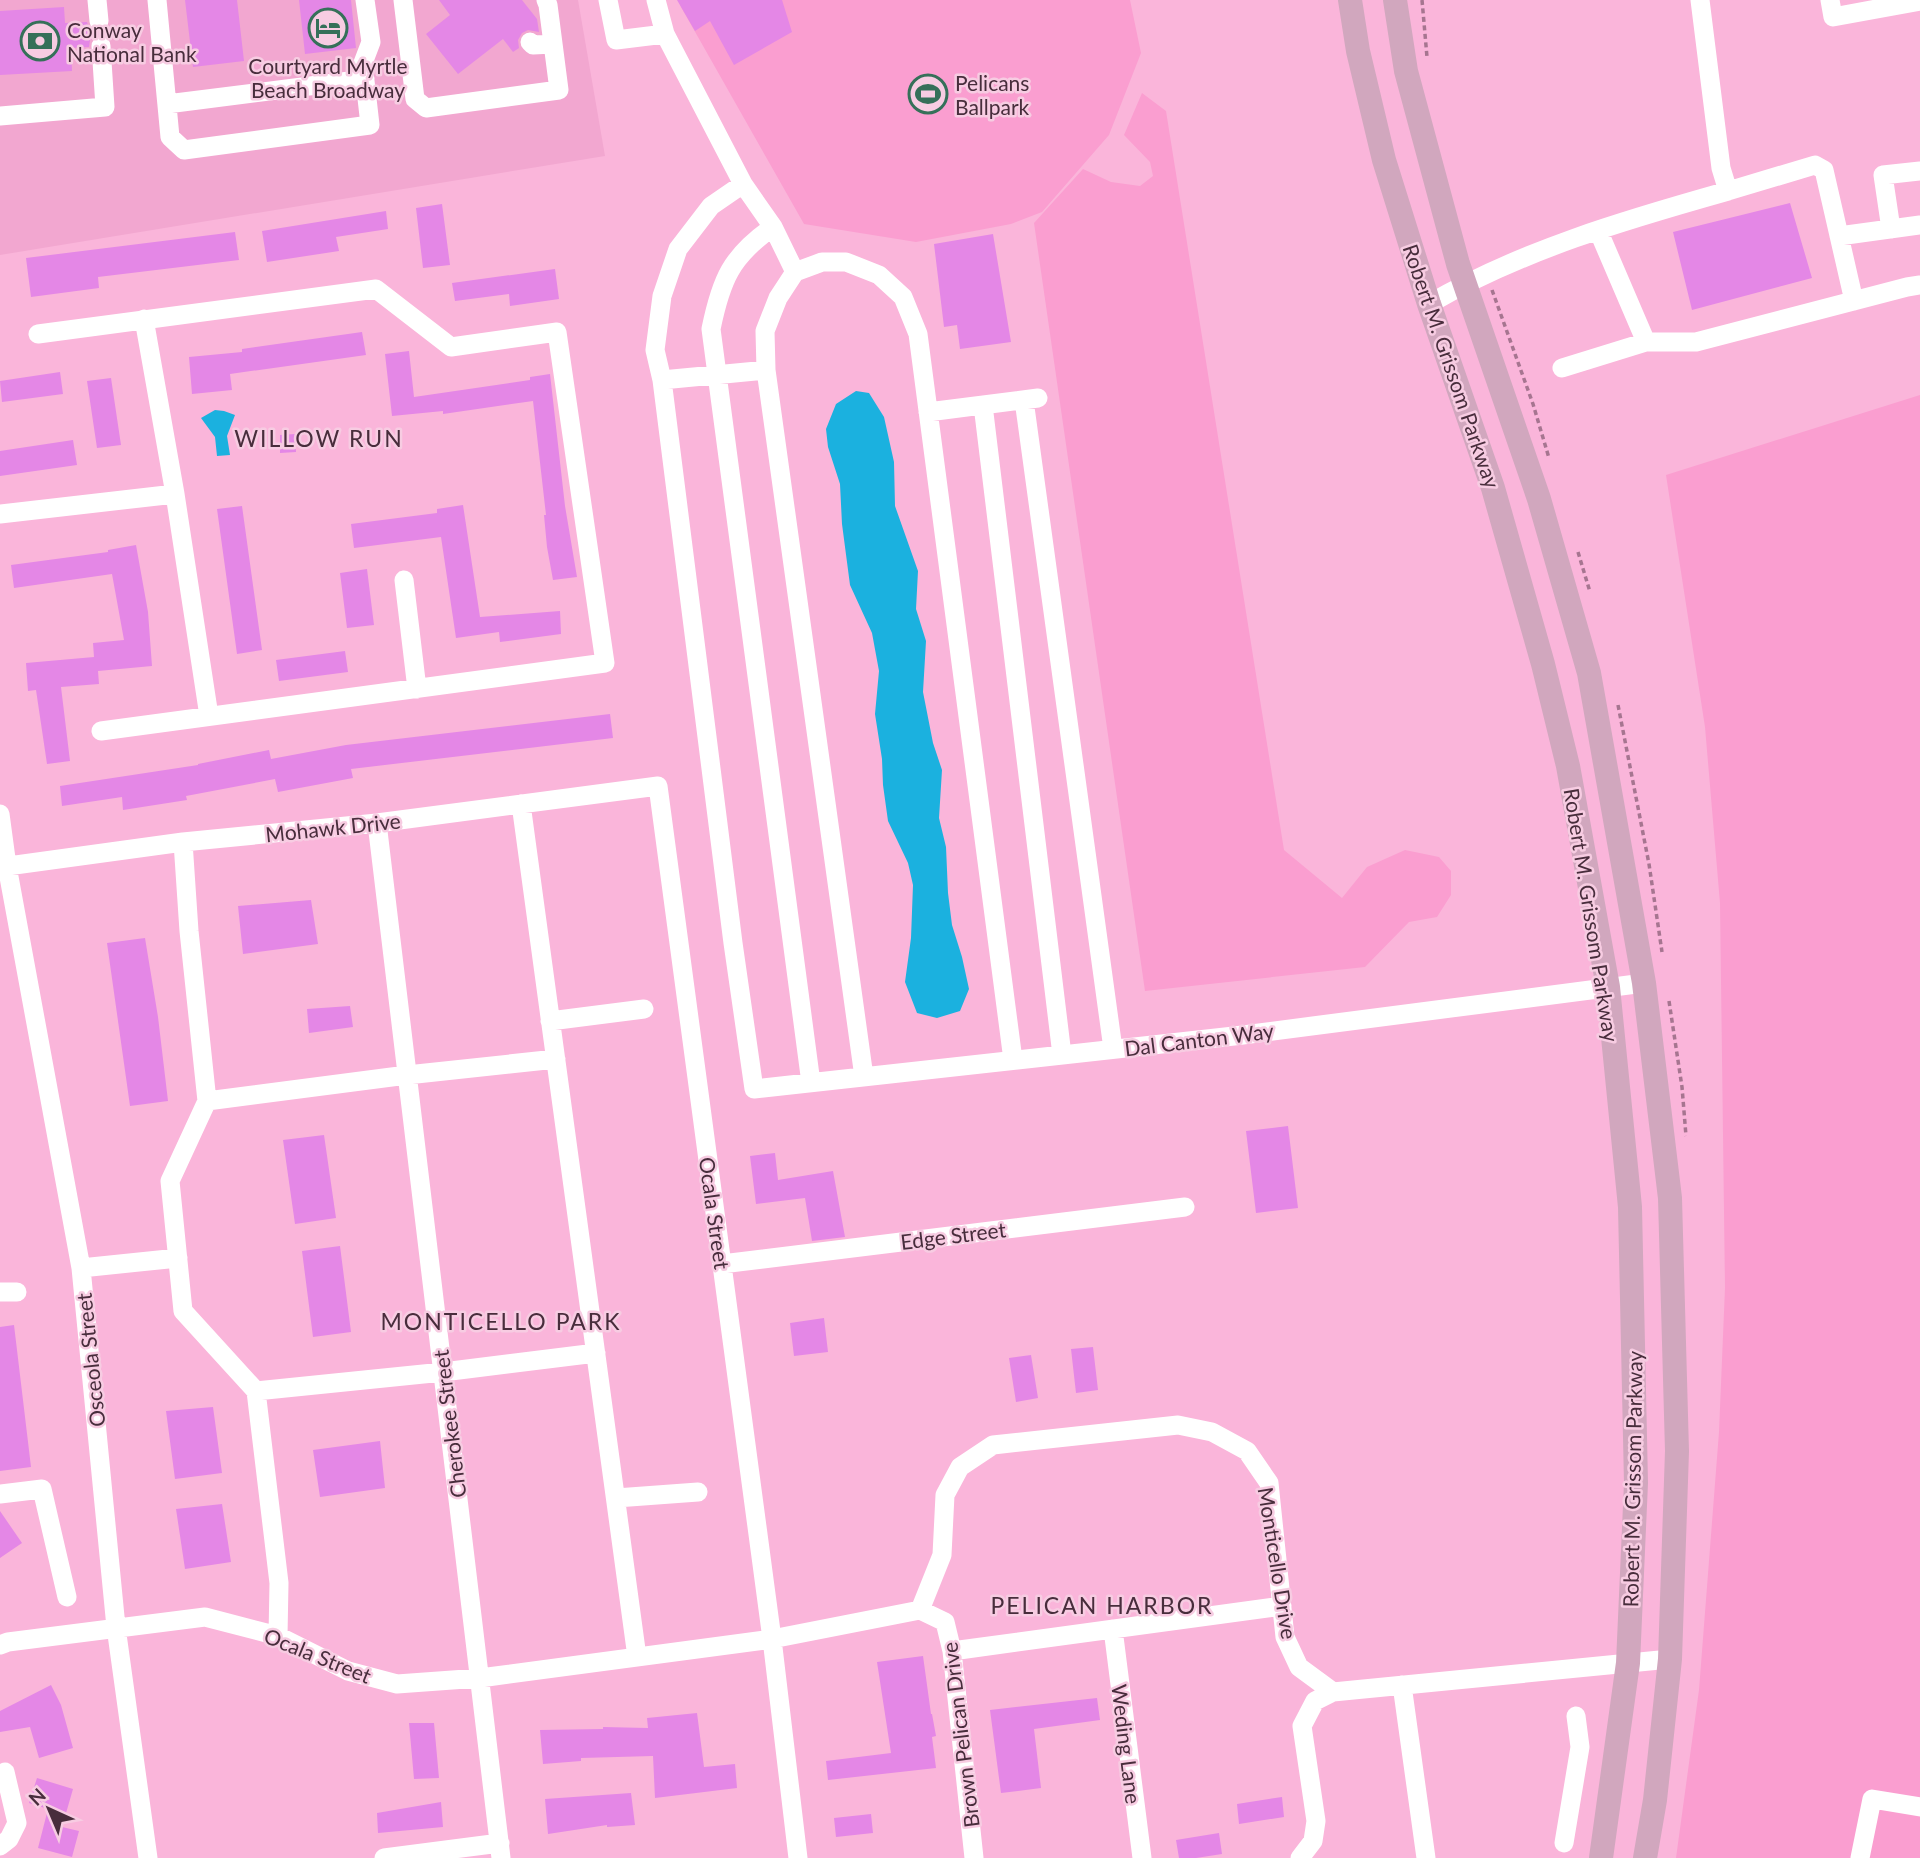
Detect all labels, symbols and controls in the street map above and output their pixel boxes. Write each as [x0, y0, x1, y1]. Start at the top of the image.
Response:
hotel icon: Courtyard Myrtle Beach Broadway [307, 7, 349, 49]
place label: Conway National Bank [67, 17, 197, 66]
bank icon: Conway National Bank [19, 20, 61, 62]
place label: Courtyard Myrtle Beach Broadway [248, 53, 408, 102]
place label: Pelicans Ballpark [955, 70, 1030, 119]
sports icon: Pelicans Ballpark [907, 73, 949, 115]
street label: Robert M. Grissom Parkway [1398, 241, 1506, 492]
district label: WILLOW RUN [234, 424, 404, 452]
street label: Robert M. Grissom Parkway [1560, 786, 1624, 1044]
street label: Mohawk Drive [264, 807, 402, 847]
street label: Dal Canton Way [1123, 1017, 1275, 1061]
street label: Ocala Street [695, 1155, 735, 1271]
street label: Edge Street [899, 1216, 1008, 1254]
street label: Osceola Street [70, 1291, 109, 1428]
district label: MONTICELLO PARK [380, 1307, 622, 1335]
street label: Cherokee Street [427, 1348, 470, 1499]
street label: Robert M. Grissom Parkway [1617, 1350, 1647, 1608]
street label: Monticello Drive [1254, 1485, 1302, 1641]
district label: PELICAN HARBOR [991, 1591, 1213, 1619]
street label: Ocala Street [261, 1622, 376, 1688]
street label: Brown Pelican Drive [936, 1641, 984, 1829]
street label: Weding Lane [1107, 1683, 1147, 1805]
north arrow [14, 1774, 84, 1844]
text: N [24, 1783, 50, 1810]

